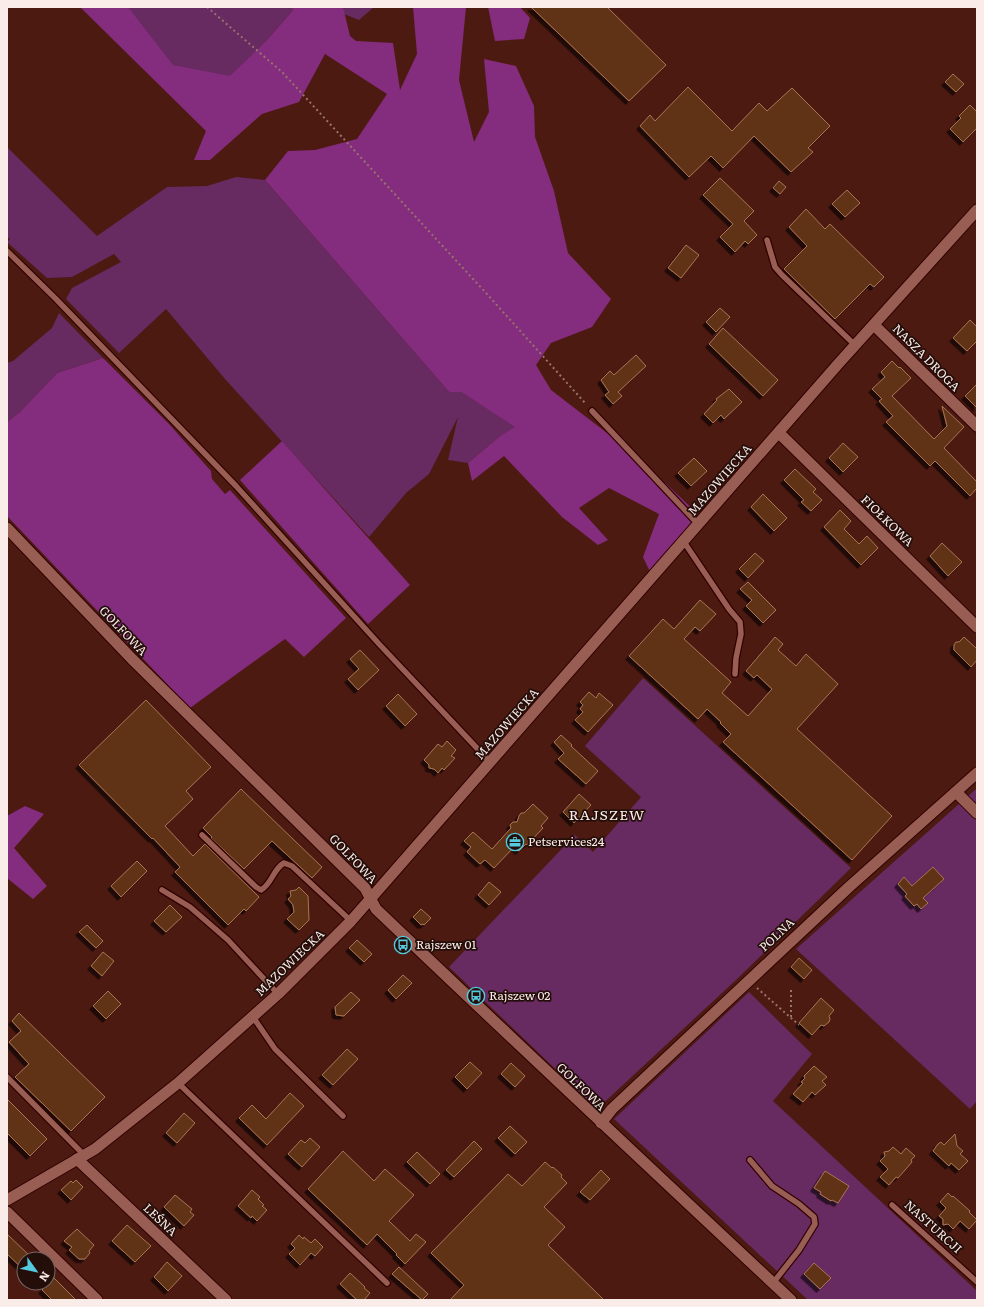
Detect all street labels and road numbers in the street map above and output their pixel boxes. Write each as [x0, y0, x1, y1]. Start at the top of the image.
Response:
street label: NASZA DROGA [889, 319, 965, 395]
street label: MAZOWIECKA [683, 440, 756, 519]
street label: FIOŁKOWA [857, 490, 918, 550]
street label: GOLFOWA [96, 602, 152, 659]
street label: MAZOWIECKA [470, 684, 543, 763]
street label: GOLFOWA [326, 830, 382, 887]
street label: POLNA [755, 913, 798, 955]
street label: MAZOWIECKA [251, 925, 328, 1000]
street label: GOLFOWA [553, 1058, 611, 1115]
street label: NASTURCJI [901, 1195, 967, 1257]
street label: LEŚNA [140, 1199, 182, 1240]

